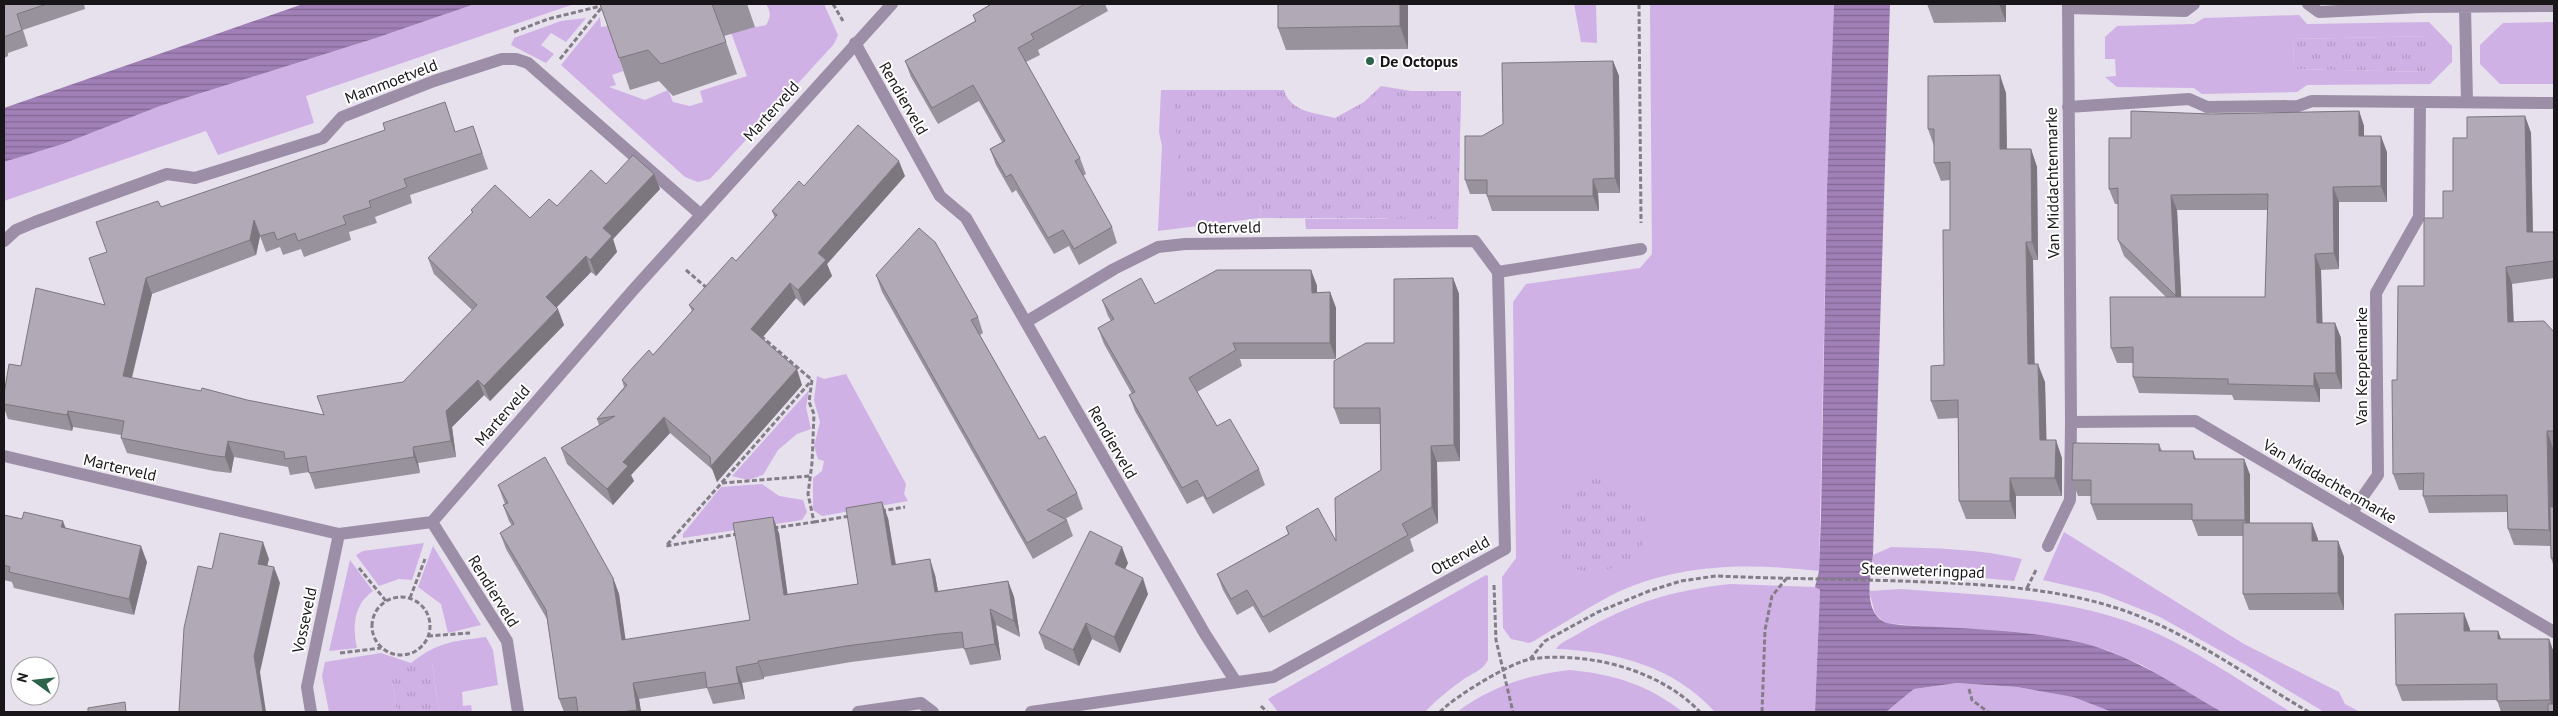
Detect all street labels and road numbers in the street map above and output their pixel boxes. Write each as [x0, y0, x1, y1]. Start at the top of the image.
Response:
street label: Mammoetveld [342, 54, 440, 108]
street label: Rendierveld [875, 58, 933, 138]
street label: Marterveld [739, 77, 803, 145]
street label: Van Middachtenmarke [2041, 107, 2063, 260]
street label: Otterveld [1197, 216, 1261, 238]
street label: Van Keppelmarke [2351, 307, 2371, 426]
street label: Marterveld [470, 380, 534, 450]
street label: Rendierveld [1084, 402, 1142, 482]
street label: Van Middachtenmarke [2259, 434, 2401, 528]
street label: Marterveld [82, 449, 158, 485]
street label: Otterveld [1427, 531, 1493, 579]
street label: Rendierveld [464, 551, 524, 631]
street label: Steenweteringpad [1861, 558, 1985, 582]
street label: Vosseveld [287, 585, 321, 656]

